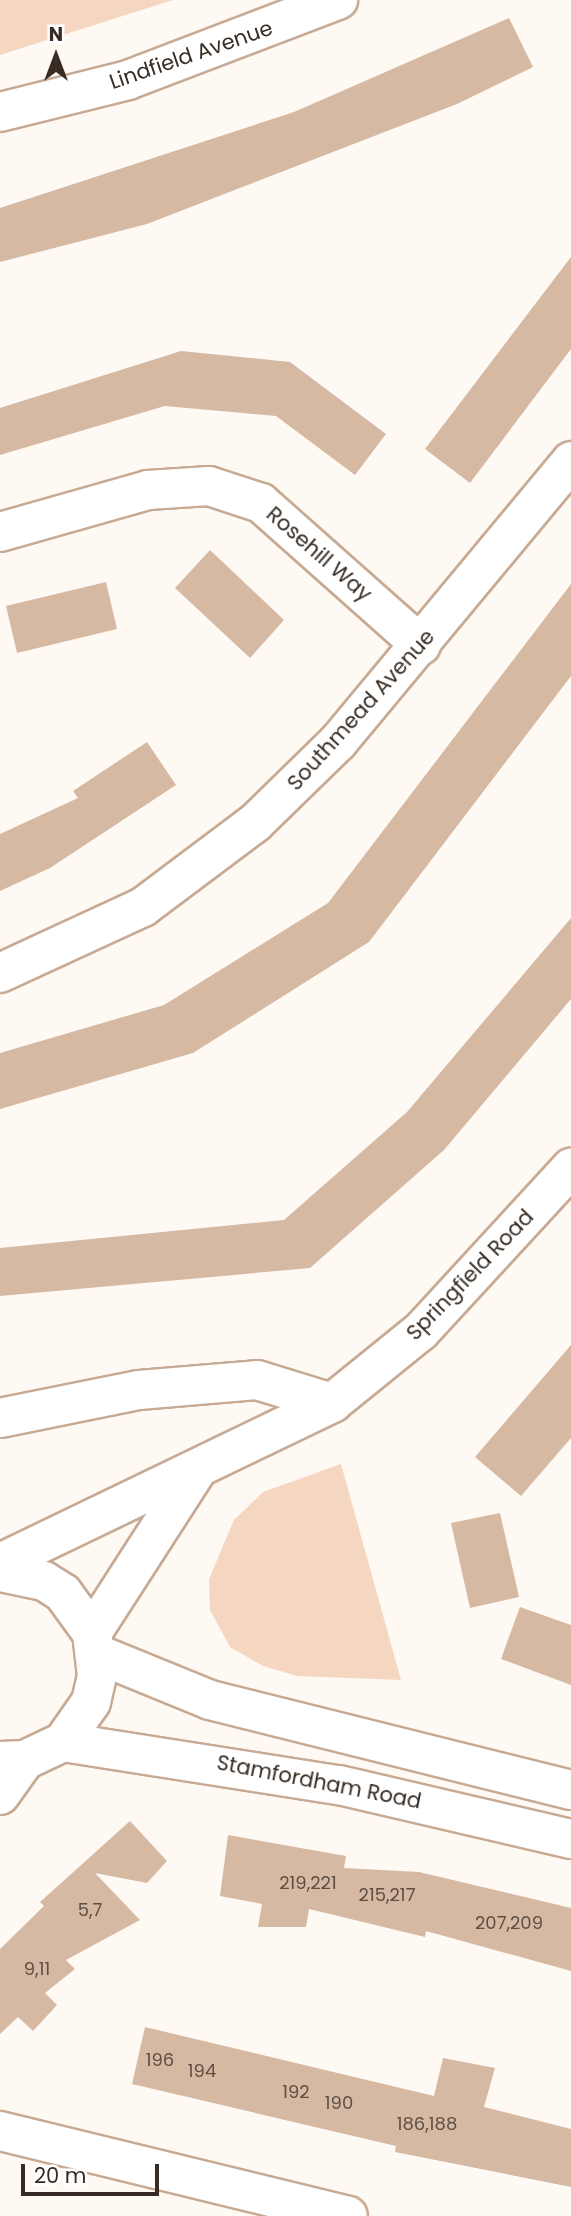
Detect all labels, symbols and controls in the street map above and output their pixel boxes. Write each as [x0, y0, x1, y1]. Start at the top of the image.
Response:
street label: Lindfield Avenue [106, 15, 276, 95]
north arrow [21, 21, 91, 91]
text: N [49, 21, 63, 48]
street label: Rosehill Way [261, 501, 377, 607]
street label: Southmead Avenue [282, 624, 440, 796]
street label: Springfield Road [401, 1204, 539, 1346]
street label: Stamfordham Road [215, 1750, 423, 1814]
house number: 219,221 [279, 1872, 337, 1894]
house number: 215,217 [359, 1884, 415, 1906]
house number: 5,7 [78, 1899, 102, 1921]
house number: 207,209 [475, 1912, 543, 1934]
house number: 9,11 [24, 1958, 50, 1980]
house number: 196 [146, 2049, 174, 2071]
house number: 194 [188, 2060, 216, 2082]
house number: 192 [282, 2081, 310, 2103]
house number: 190 [325, 2092, 353, 2114]
house number: 186,188 [397, 2113, 457, 2135]
scale bar [24, 2150, 163, 2194]
text: 20 m [34, 2161, 87, 2190]

